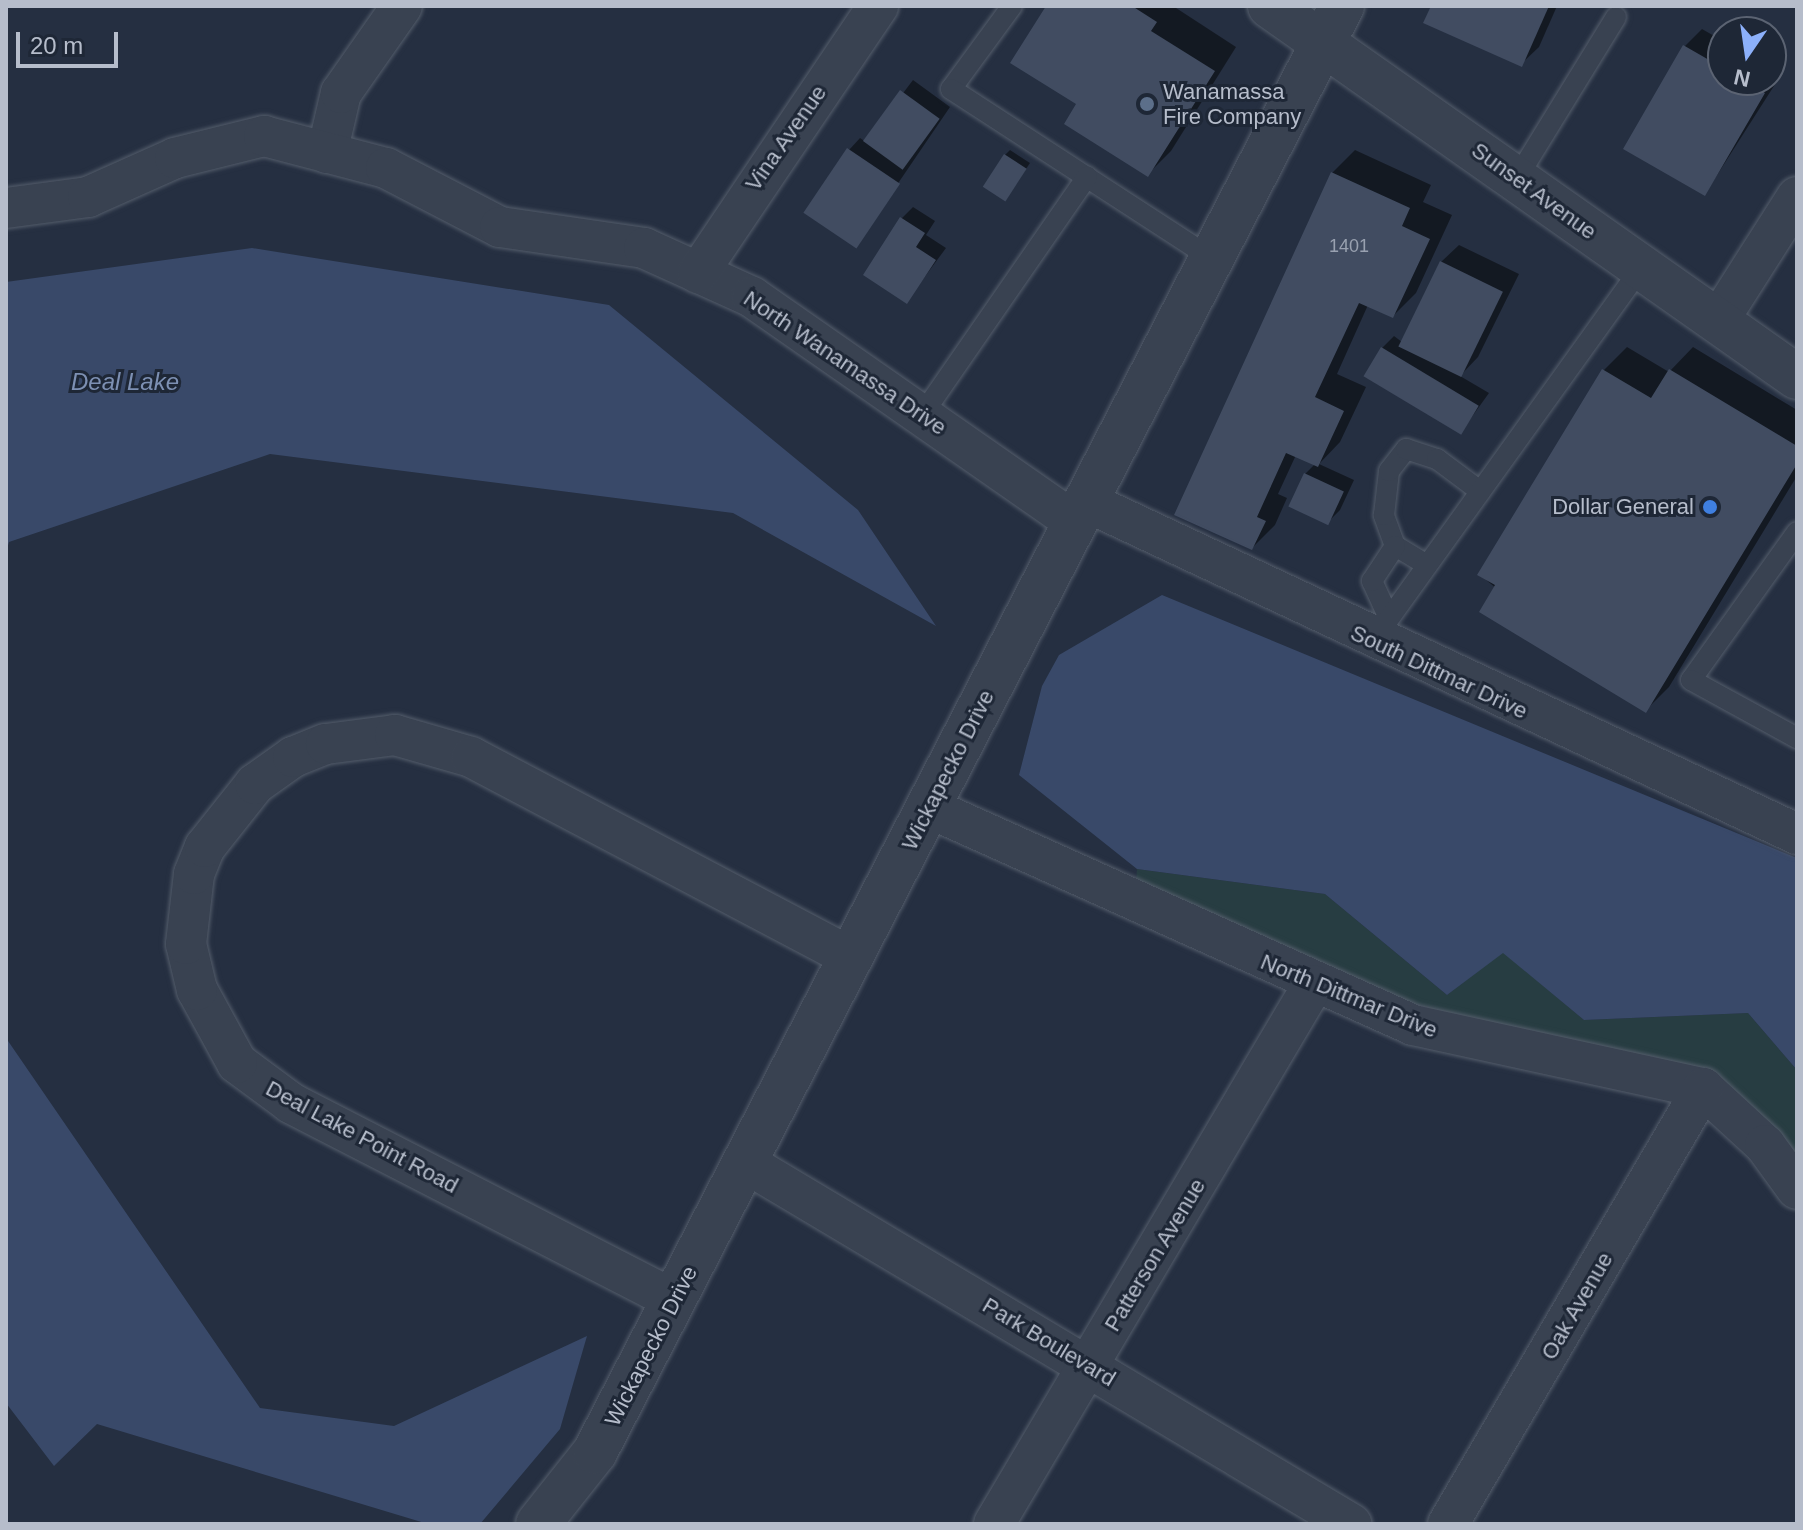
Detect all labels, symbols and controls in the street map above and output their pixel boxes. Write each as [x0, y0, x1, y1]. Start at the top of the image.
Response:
scale bar [20, 16, 122, 66]
north arrow [1707, 16, 1787, 96]
text: 20 m [30, 32, 83, 59]
text: N [1731, 64, 1752, 92]
place label: Wanamassa Fire Company [1163, 78, 1301, 130]
street label: Vina Avenue [740, 80, 832, 196]
marker: Wanamassa Fire Company [1138, 95, 1156, 113]
street label: Sunset Avenue [1466, 137, 1602, 245]
house number: 1401 [1329, 235, 1369, 257]
street label: North Wanamassa Drive [739, 285, 951, 441]
water label: Deal Lake [71, 368, 179, 396]
place label: Dollar General [1552, 494, 1694, 520]
marker: Dollar General [1701, 498, 1719, 516]
street label: South Dittmar Drive [1346, 619, 1532, 725]
street label: Wickapecko Drive [896, 686, 1000, 854]
street label: North Dittmar Drive [1257, 949, 1441, 1043]
street label: Deal Lake Point Road [261, 1075, 463, 1199]
street label: Patterson Avenue [1099, 1173, 1211, 1337]
street label: Oak Avenue [1535, 1247, 1619, 1365]
street label: Wickapecko Drive [599, 1262, 703, 1430]
street label: Park Boulevard [978, 1292, 1120, 1392]

